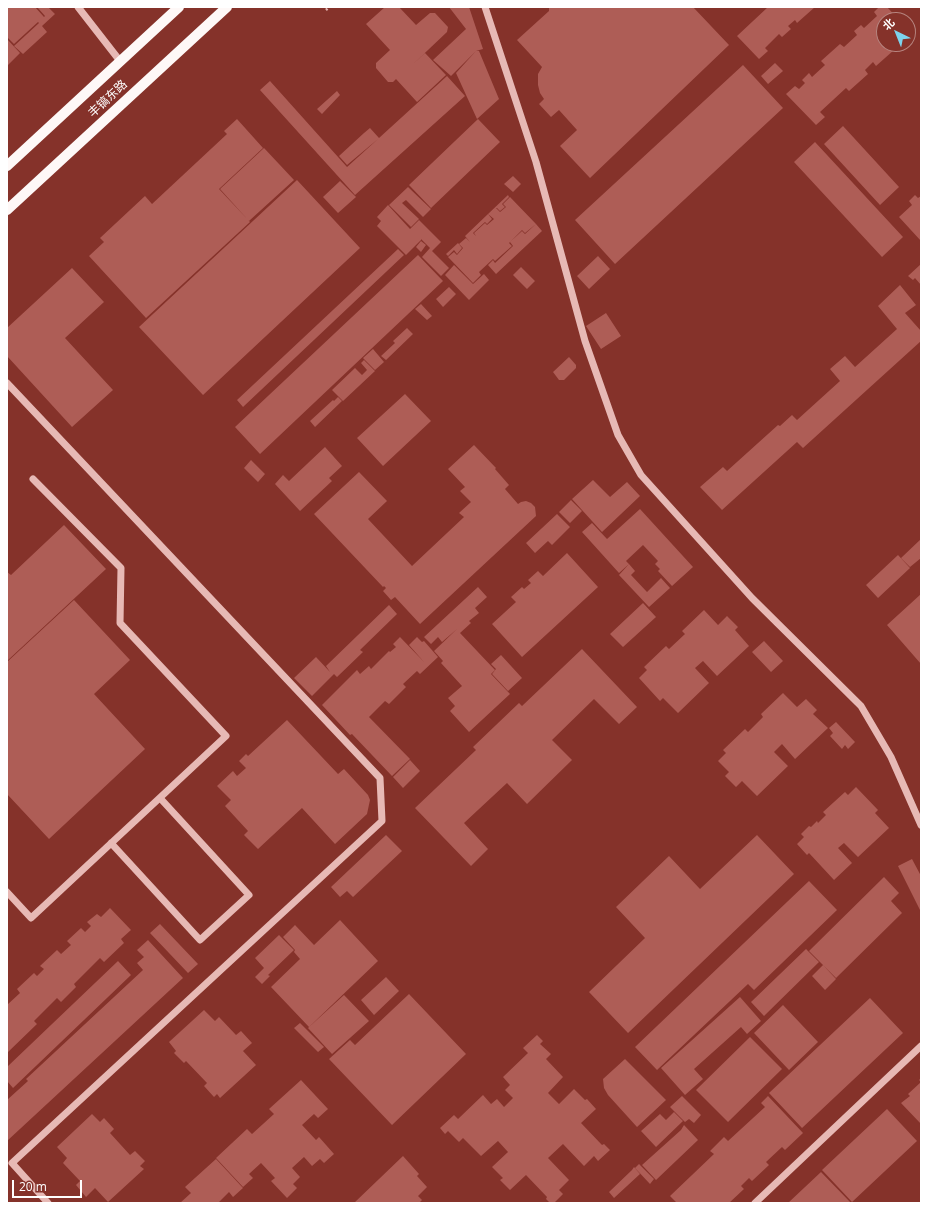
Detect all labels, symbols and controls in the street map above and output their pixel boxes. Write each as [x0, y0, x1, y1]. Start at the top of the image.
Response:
north arrow [876, 12, 916, 52]
text: 北 [879, 14, 897, 33]
street label: 丰镐东路 [86, 77, 130, 121]
scale bar [14, 1172, 84, 1198]
text: 20 m [19, 1178, 47, 1195]

